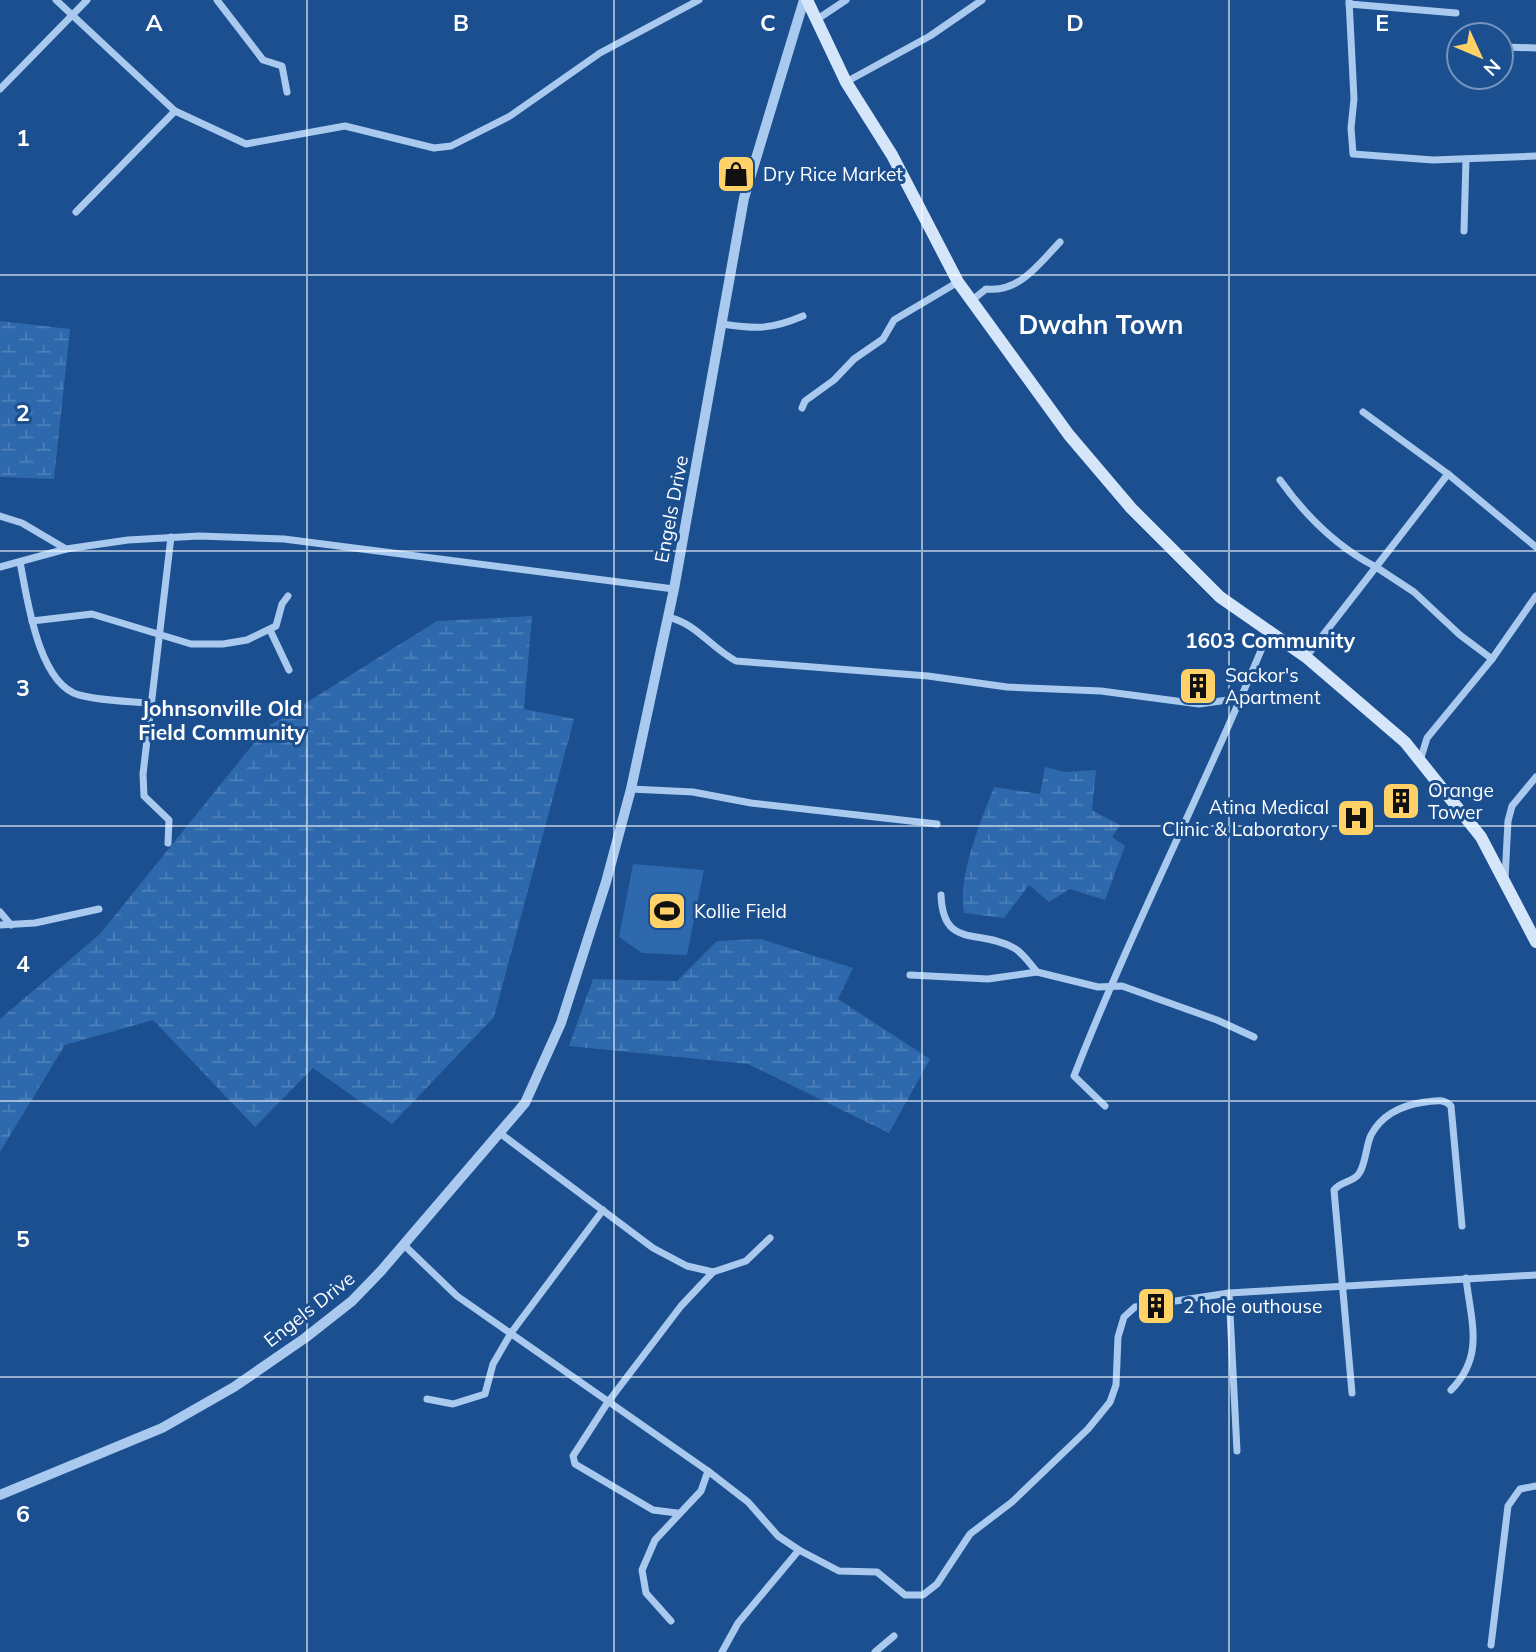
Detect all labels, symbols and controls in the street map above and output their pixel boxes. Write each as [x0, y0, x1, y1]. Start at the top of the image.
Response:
text: A [145, 8, 163, 37]
text: B [453, 8, 469, 37]
text: C [760, 8, 776, 37]
text: D [1066, 8, 1084, 37]
text: E [1375, 8, 1389, 37]
north arrow [1445, 21, 1515, 91]
text: N [1479, 54, 1506, 81]
text: 1 [16, 123, 30, 152]
shop icon: Dry Rice Market [715, 153, 757, 195]
place label: Dry Rice Market [763, 162, 903, 186]
district label: Dwahn Town [1019, 308, 1183, 341]
text: 2 [16, 398, 30, 427]
street label: Engels Drive [649, 453, 693, 565]
district label: 1603 Community [1185, 627, 1356, 653]
place label: Sackor's Apartment [1225, 663, 1321, 709]
building icon: Sackor's Apartment [1177, 665, 1219, 707]
text: 3 [16, 673, 30, 702]
district label: Johnsonville Old Field Community [138, 695, 306, 745]
place label: Orange Tower [1428, 778, 1494, 824]
building icon: Orange Tower [1380, 780, 1422, 822]
place label: Atina Medical Clinic & Laboratory [1162, 795, 1329, 841]
hospital icon: Atina Medical Clinic & Laboratory [1335, 797, 1377, 839]
sports icon: Kollie Field [646, 890, 688, 932]
place label: Kollie Field [694, 899, 787, 923]
text: 4 [16, 949, 30, 978]
text: 5 [16, 1224, 30, 1253]
street label: Engels Drive [259, 1266, 359, 1352]
building icon: 2 hole outhouse [1135, 1285, 1177, 1327]
place label: 2 hole outhouse [1183, 1294, 1322, 1318]
text: 6 [16, 1499, 30, 1528]

